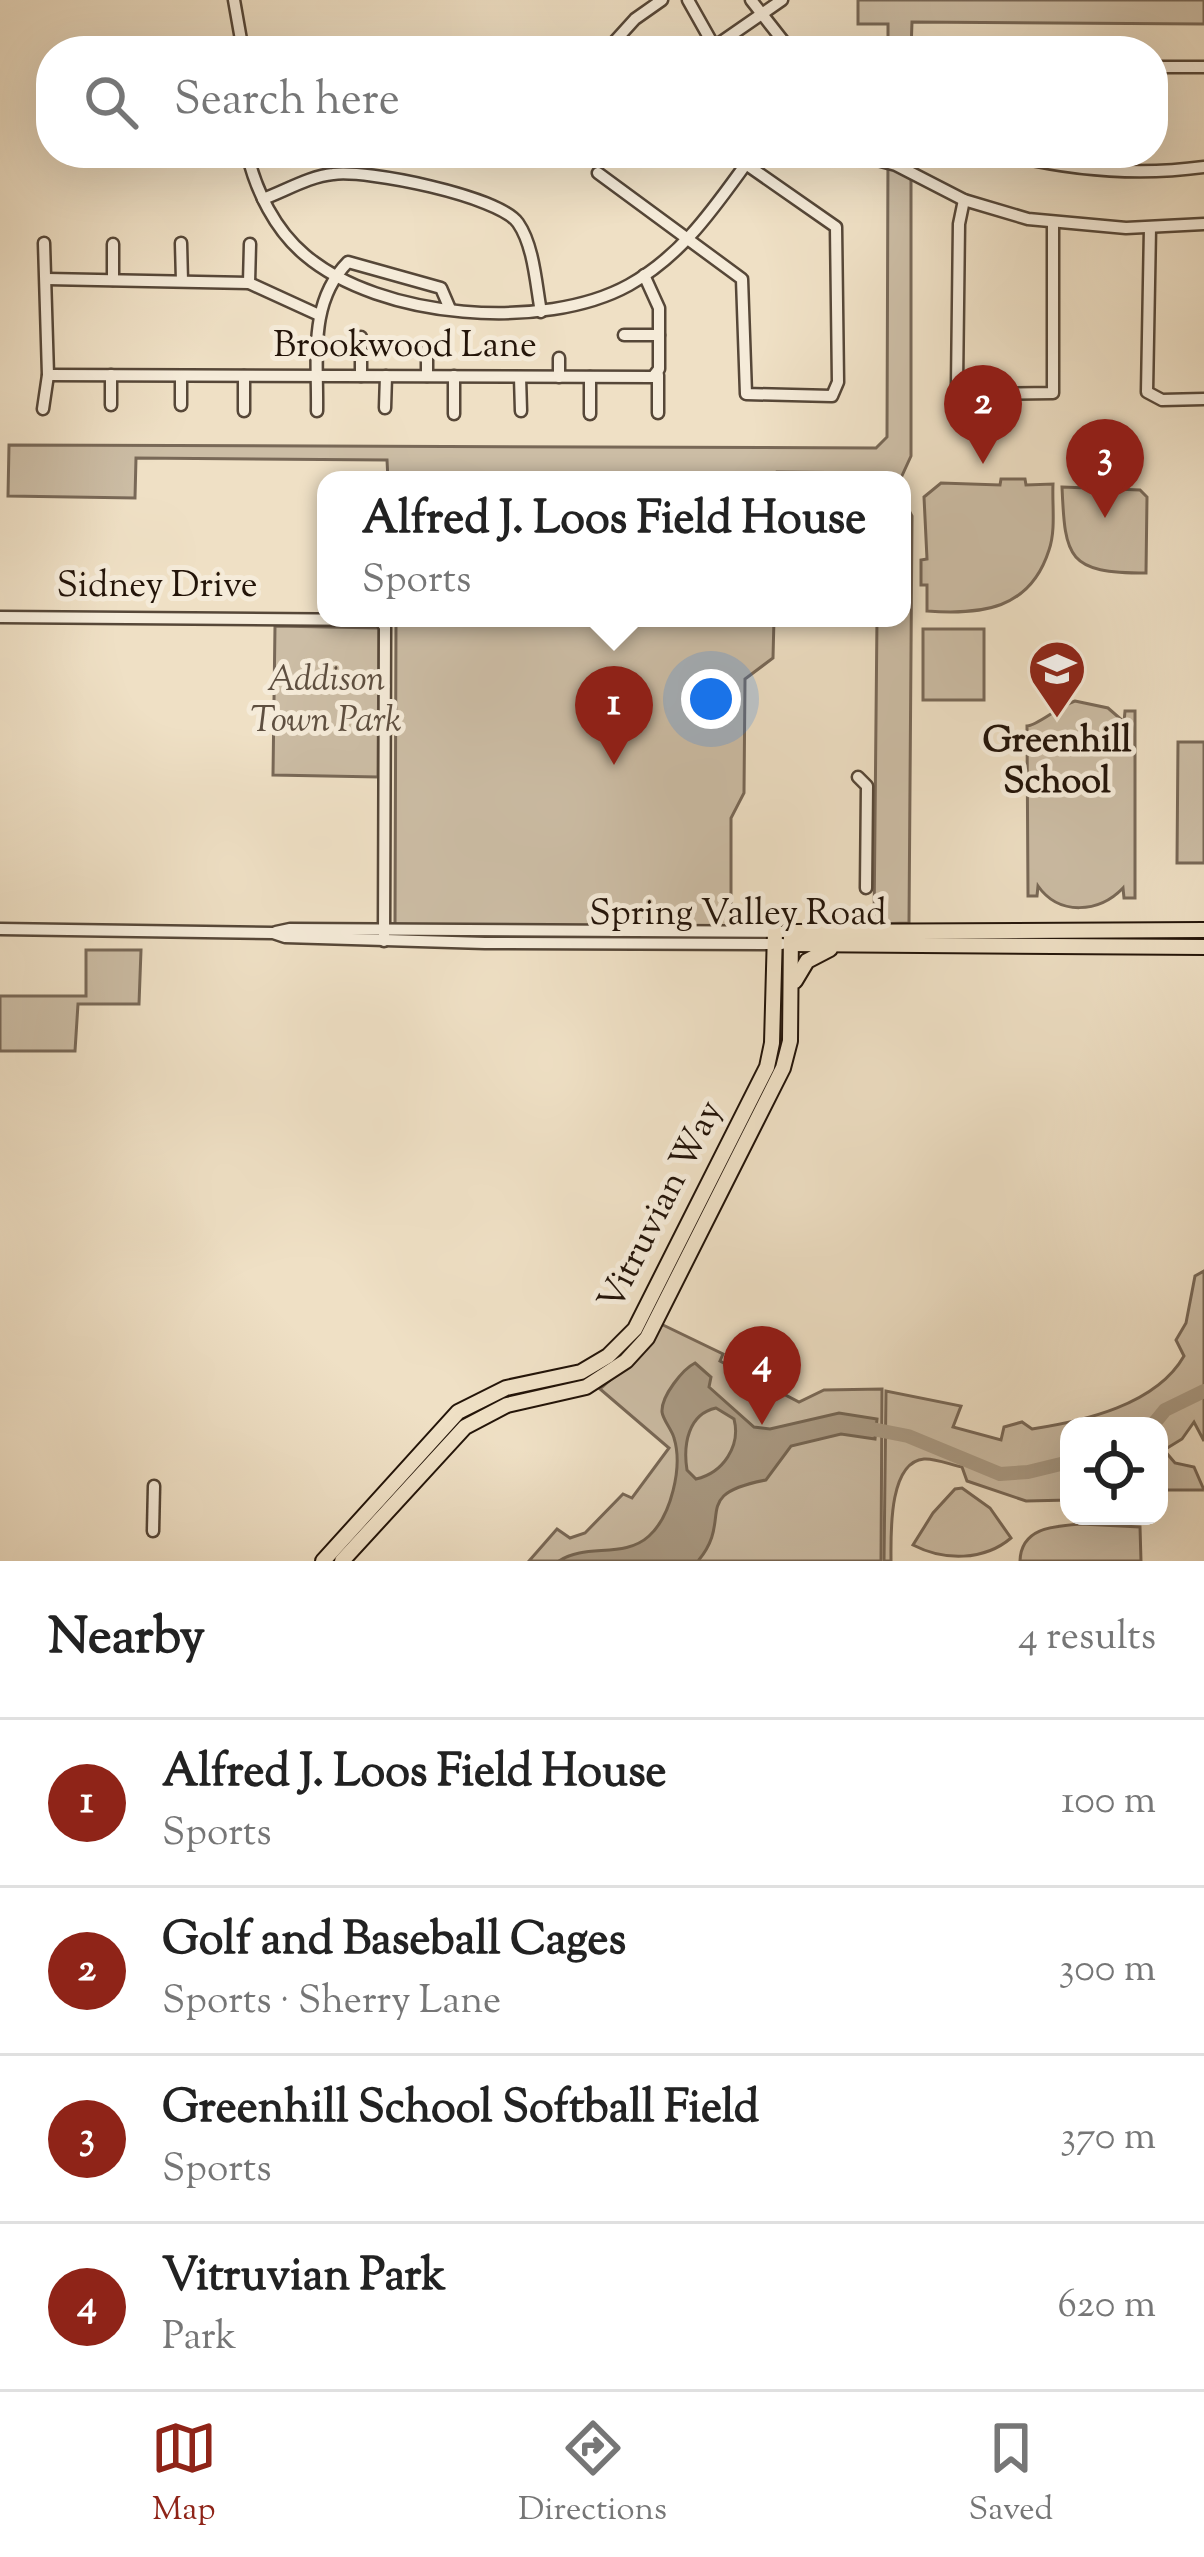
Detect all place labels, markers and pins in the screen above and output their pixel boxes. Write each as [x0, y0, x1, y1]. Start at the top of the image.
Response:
pin: 2 [944, 365, 1022, 464]
pin: 3 [1066, 419, 1144, 518]
school or university icon: Greenhill School [1026, 638, 1088, 720]
pin: 1 [575, 666, 653, 765]
place label: Greenhill School [982, 716, 1132, 809]
pin: 4 [723, 1326, 801, 1425]

